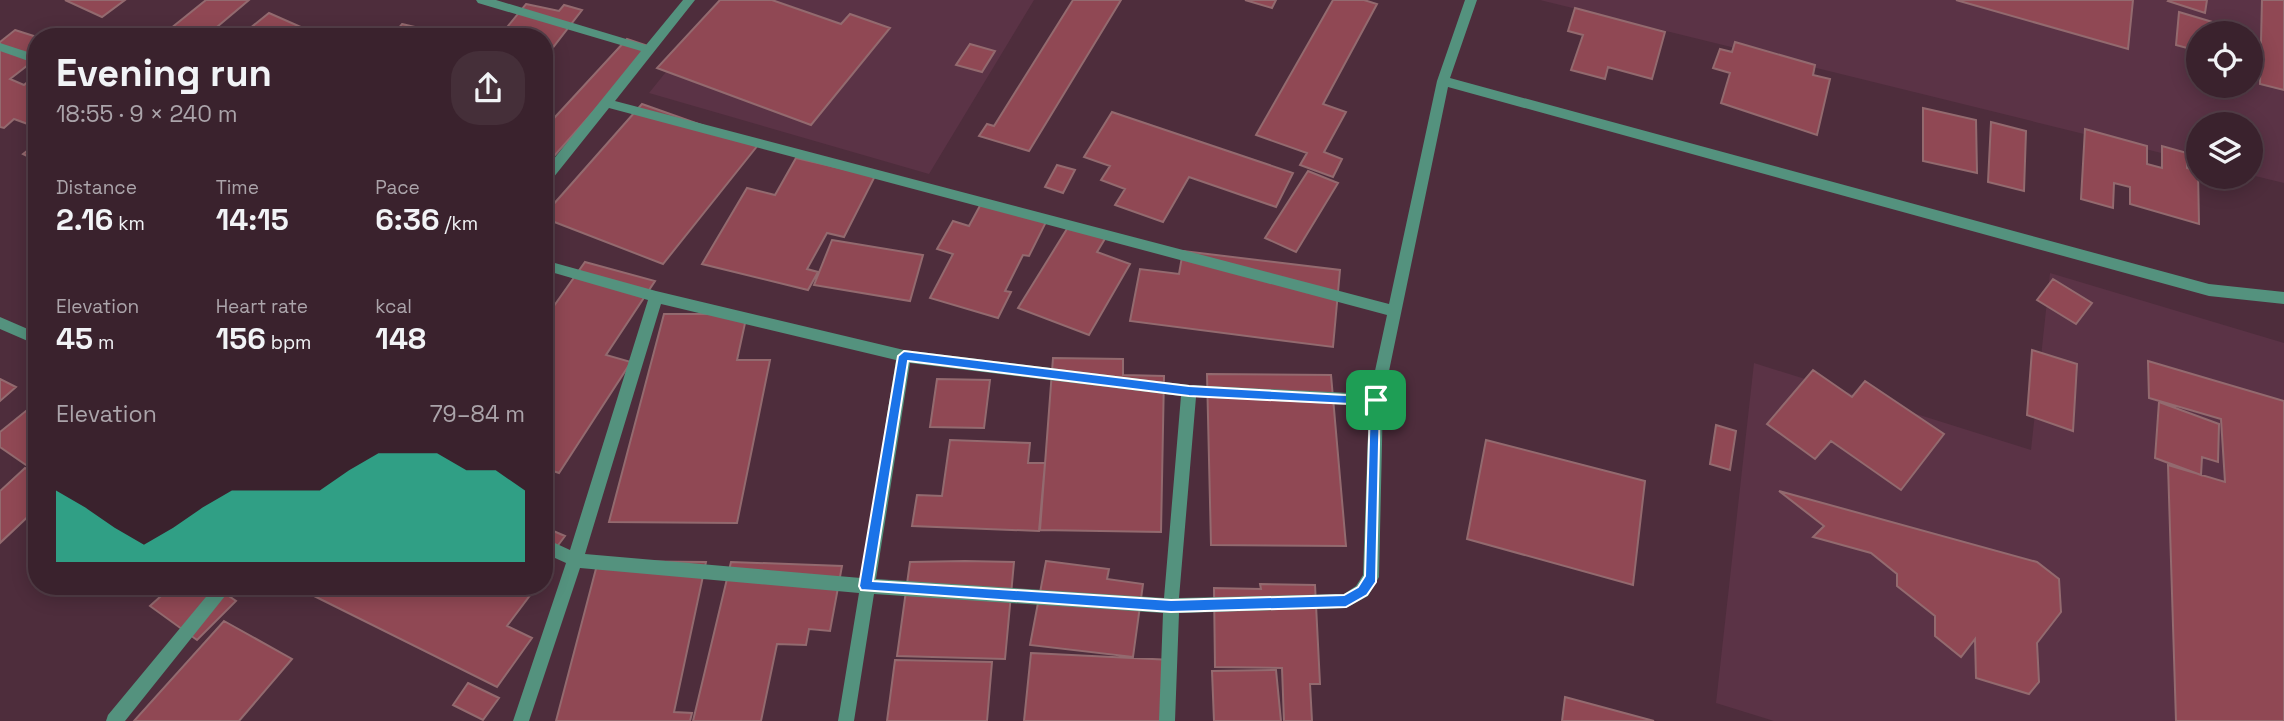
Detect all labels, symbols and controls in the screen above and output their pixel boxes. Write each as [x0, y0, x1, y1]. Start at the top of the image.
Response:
map controls [2186, 21, 2263, 189]
button: locate [2186, 21, 2263, 98]
text: Evening run [56, 49, 272, 97]
button: share [451, 51, 525, 125]
text: 18:55 · 9 × 240 m [56, 99, 238, 129]
button: layers [2186, 112, 2263, 189]
text: Distance [56, 175, 137, 200]
text: Time [216, 175, 259, 200]
text: Pace [375, 175, 420, 200]
text: 2.16 [56, 200, 113, 239]
text: 14:15 [216, 200, 289, 239]
text: 6:36 [375, 200, 440, 239]
text: km [113, 211, 145, 236]
text: /km [440, 211, 478, 236]
text: Elevation [56, 294, 139, 319]
text: Heart rate [216, 294, 308, 319]
text: kcal [375, 294, 412, 319]
text: 45 [56, 319, 93, 358]
text: 156 [216, 319, 266, 358]
text: 148 [375, 319, 426, 358]
text: m [93, 330, 114, 355]
text: bpm [266, 330, 311, 355]
pin [1346, 370, 1406, 430]
icon: arrive [1357, 381, 1395, 419]
text: Elevation [56, 399, 157, 429]
text: 79–84 m [430, 399, 525, 429]

